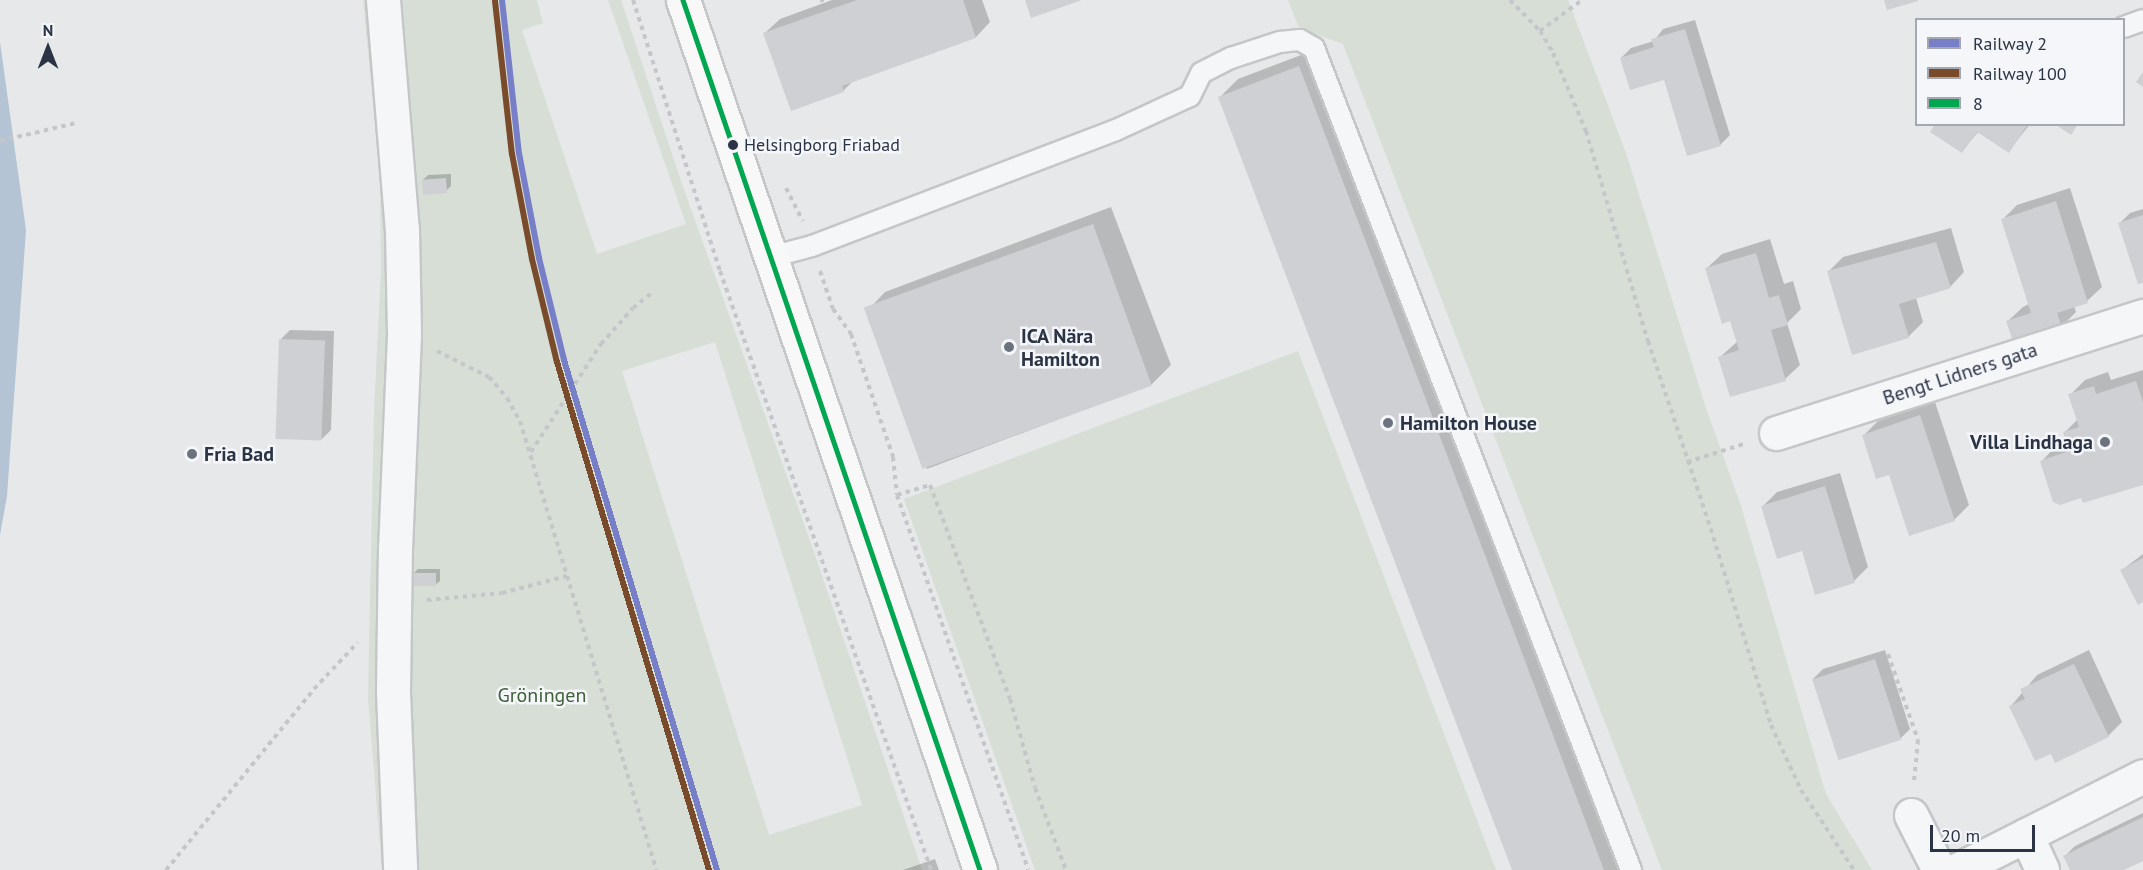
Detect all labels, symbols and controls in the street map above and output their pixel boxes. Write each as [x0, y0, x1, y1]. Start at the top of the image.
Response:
north arrow [18, 18, 78, 78]
legend [1915, 18, 2125, 126]
text: N [43, 20, 53, 40]
text: Railway 2 [1973, 32, 2047, 55]
text: Railway 100 [1973, 62, 2067, 85]
text: 8 [1973, 92, 1983, 115]
place label: Helsingborg Friabad [744, 134, 900, 156]
marker: Helsingborg Friabad [727, 139, 739, 151]
place label: ICA Nära Hamilton [1021, 324, 1100, 371]
street label: Bengt Lidners gata [1880, 338, 2040, 410]
marker: ICA Nära Hamilton [1002, 340, 1016, 354]
place label: Hamilton House [1400, 411, 1537, 435]
marker: Hamilton House [1381, 416, 1395, 430]
place label: Villa Lindhaga [1970, 430, 2093, 454]
marker: Villa Lindhaga [2098, 435, 2112, 449]
place label: Fria Bad [204, 442, 274, 466]
marker: Fria Bad [185, 447, 199, 461]
park label: Gröningen [498, 683, 586, 707]
scale bar [1933, 813, 2038, 851]
text: 20 m [1941, 824, 1980, 847]

